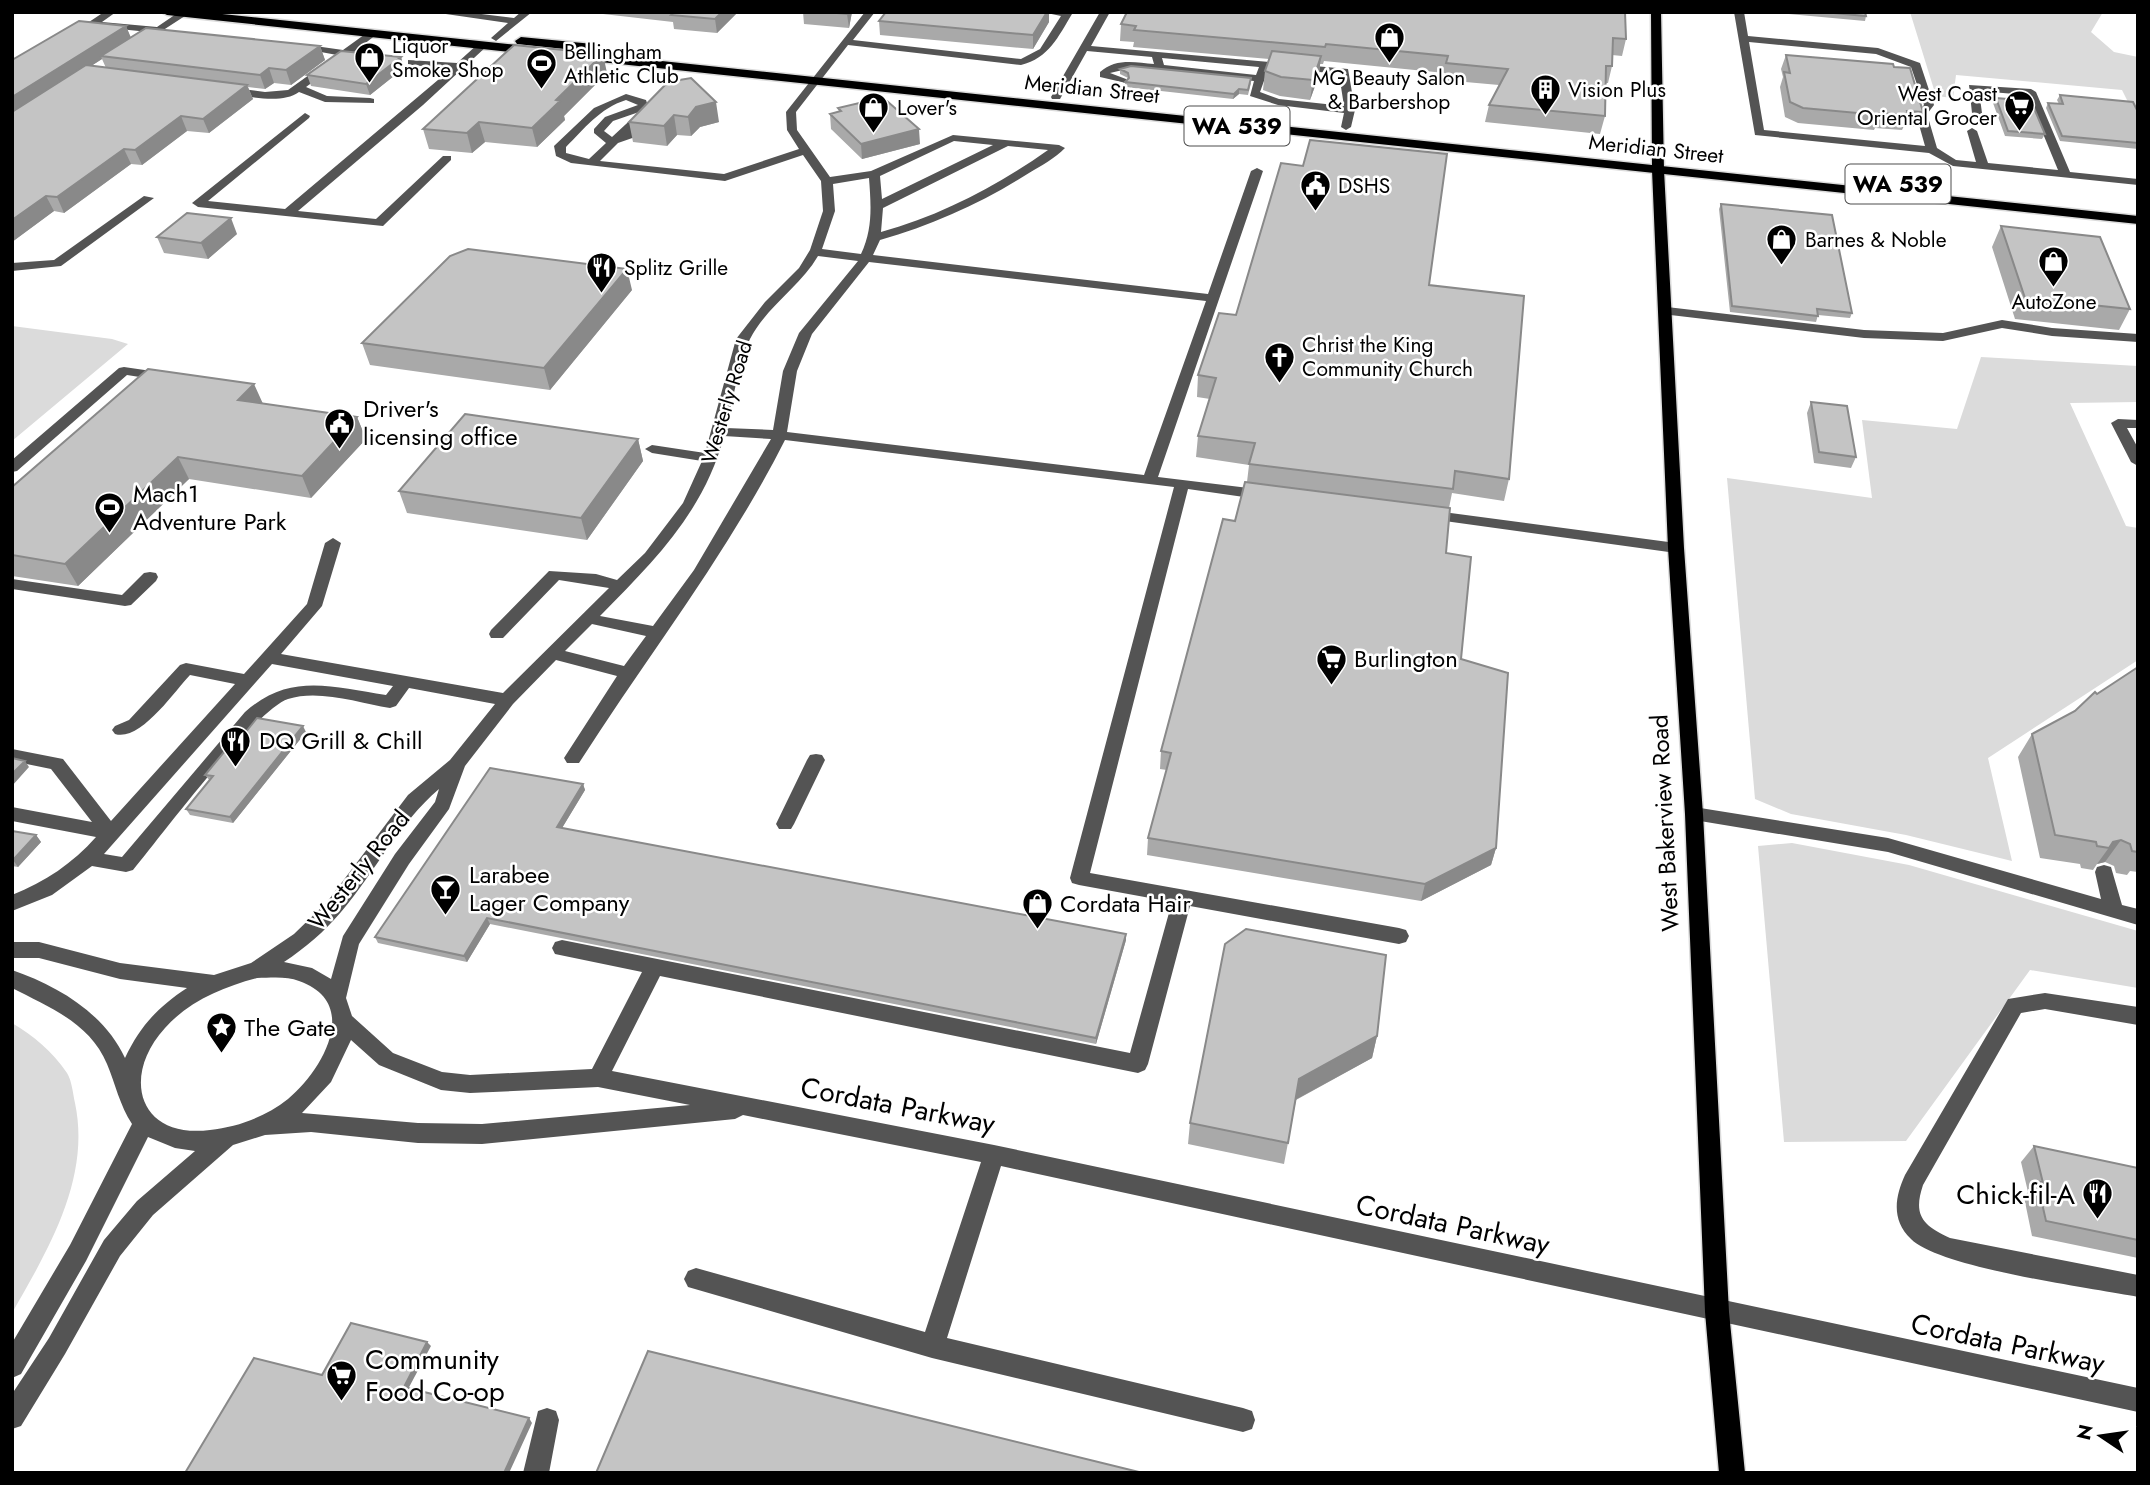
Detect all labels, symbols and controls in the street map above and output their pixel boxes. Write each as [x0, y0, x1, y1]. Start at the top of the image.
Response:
shop icon: MG Beauty Salon & Barbershop [1372, 21, 1406, 65]
place label: Liquor Smoke Shop [392, 31, 503, 85]
place label: Bellingham Athletic Club [564, 37, 679, 91]
shop icon: Liquor Smoke Shop [352, 41, 386, 85]
sports icon: Bellingham Athletic Club [524, 47, 558, 91]
place label: MG Beauty Salon & Barbershop [1313, 63, 1465, 117]
street label: Meridian Street [1023, 67, 1161, 111]
building icon: Vision Plus [1528, 73, 1562, 117]
place label: Vision Plus [1568, 75, 1666, 105]
place label: West Coast Oriental Grocer [1857, 79, 1998, 133]
supermarket icon: West Coast Oriental Grocer [2003, 89, 2037, 133]
shop icon: Lover's [857, 91, 891, 135]
place label: Lover's [897, 93, 957, 123]
road number: WA 539 [1184, 106, 1290, 146]
street label: Meridian Street [1587, 127, 1725, 171]
road number: WA 539 [1846, 164, 1951, 204]
public building icon: DSHS [1298, 169, 1332, 213]
place label: DSHS [1338, 171, 1390, 201]
shop icon: Barnes & Noble [1765, 223, 1799, 267]
place label: Barnes & Noble [1805, 225, 1947, 255]
shop icon: AutoZone [2037, 245, 2071, 289]
restaurant icon: Splitz Grille [584, 251, 618, 295]
place label: Splitz Grille [624, 253, 728, 283]
place label: AutoZone [2011, 287, 2097, 317]
place label: Christ the King Community Church [1302, 330, 1473, 384]
street label: Westerly Road [694, 337, 760, 467]
church icon: Christ the King Community Church [1262, 340, 1296, 384]
place label: Driver's licensing office [363, 391, 518, 454]
public building icon: Driver's licensing office [323, 406, 357, 450]
place label: Mach1 Adventure Park [133, 476, 287, 539]
sports icon: Mach1 Adventure Park [93, 491, 127, 535]
place label: Burlington [1354, 641, 1458, 676]
supermarket icon: Burlington [1314, 642, 1348, 686]
street label: West Bakerview Road [1641, 714, 1688, 932]
place label: DQ Grill & Chill [259, 723, 423, 758]
restaurant icon: DQ Grill & Chill [219, 724, 253, 768]
street label: Westerly Road [299, 802, 418, 937]
place label: Larabee Lager Company [469, 857, 630, 920]
bar icon: Larabee Lager Company [429, 872, 463, 916]
place label: Cordata Hair [1060, 886, 1191, 921]
shop icon: Cordata Hair [1020, 887, 1054, 931]
place label: The Gate [244, 1010, 336, 1045]
place icon: The Gate [204, 1011, 238, 1055]
street label: Cordata Parkway [797, 1067, 999, 1145]
place label: Chick-fil-A [1956, 1174, 2076, 1215]
restaurant icon: Chick-fil-A [2081, 1177, 2115, 1221]
street label: Cordata Parkway [1352, 1184, 1554, 1265]
street label: Cordata Parkway [1907, 1303, 2109, 1384]
place label: Community Food Co-op [365, 1339, 505, 1412]
supermarket icon: Community Food Co-op [325, 1358, 359, 1402]
north arrow [2066, 1401, 2136, 1471]
text: N [2070, 1422, 2100, 1443]

